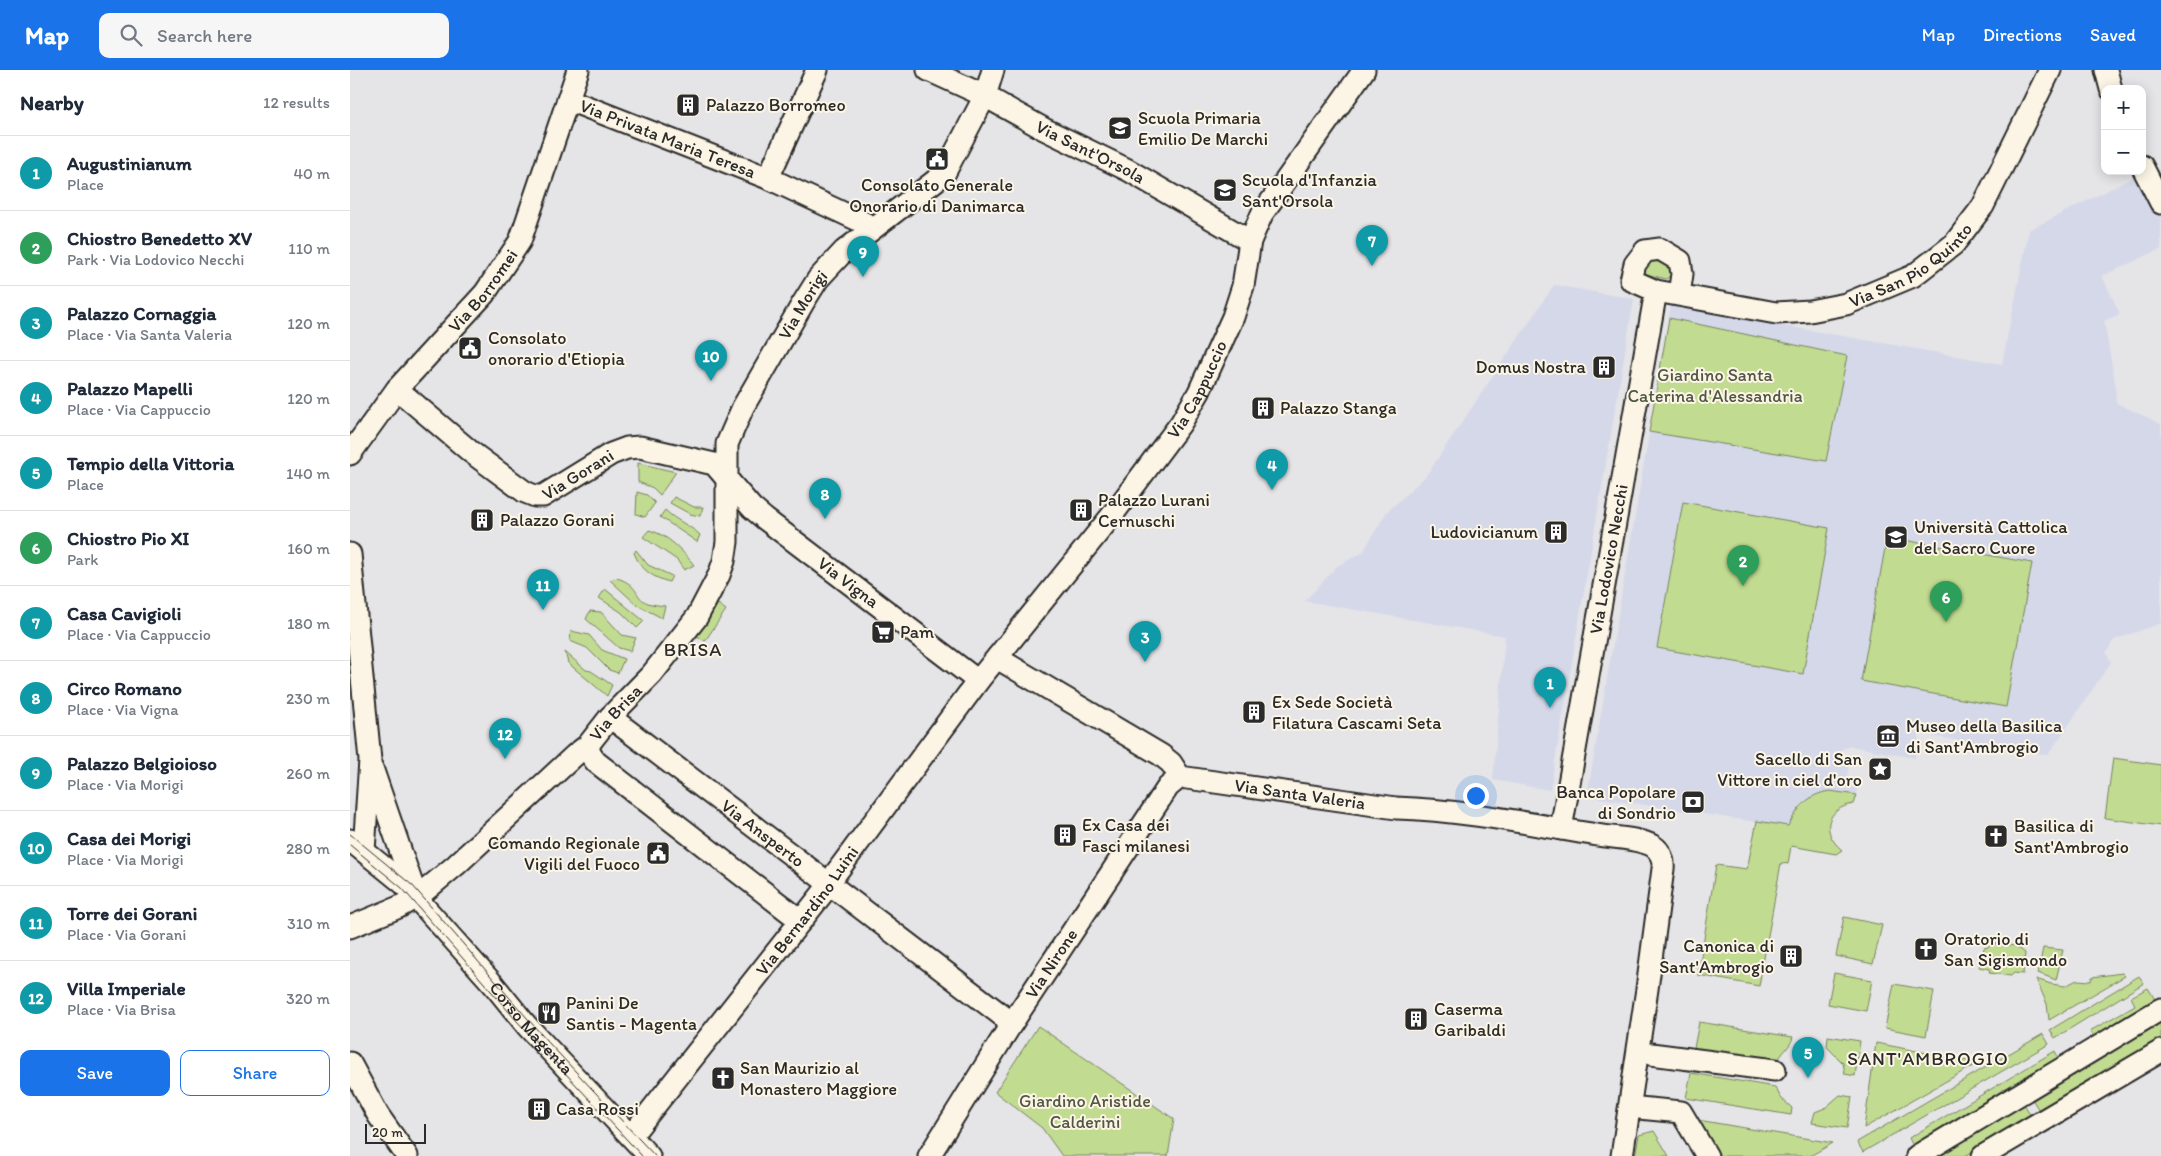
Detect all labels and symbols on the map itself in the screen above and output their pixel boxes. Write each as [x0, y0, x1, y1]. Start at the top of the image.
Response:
building icon: Palazzo Borromeo [675, 92, 701, 118]
street label: Via Privata Maria Teresa [577, 94, 759, 183]
place label: Palazzo Borromeo [706, 94, 846, 116]
place label: Scuola Primaria Emilio De Marchi [1138, 107, 1268, 150]
school or university icon: Scuola Primaria Emilio De Marchi [1107, 115, 1133, 141]
street label: Via Sant'Orsola [1032, 116, 1149, 189]
public building icon: Consolato Generale Onorario di Danimarca [924, 146, 950, 172]
place label: Scuola d'Infanzia Sant'Orsola [1242, 169, 1378, 212]
place label: Consolato Generale Onorario di Danimarca [849, 174, 1026, 217]
school or university icon: Scuola d'Infanzia Sant'Orsola [1212, 177, 1238, 203]
street label: Via San Pio Quinto [1846, 219, 1977, 313]
pin: 7 [1356, 225, 1388, 266]
pin: 9 [847, 236, 879, 277]
street label: Via Borromei [443, 245, 522, 337]
street label: Via Morigi [773, 265, 832, 343]
place label: Consolato onorario d'Etiopia [488, 327, 625, 370]
public building icon: Consolato onorario d'Etiopia [457, 335, 483, 361]
street label: Via Cappuccio [1162, 337, 1232, 443]
pin: 10 [695, 340, 727, 381]
building icon: Domus Nostra [1591, 354, 1617, 380]
place label: Domus Nostra [1476, 356, 1587, 378]
park label: Giardino Santa Caterina d'Alessandria [1627, 364, 1803, 407]
building icon: Palazzo Stanga [1250, 395, 1276, 421]
place label: Palazzo Stanga [1280, 397, 1397, 419]
street label: Via Gorani [538, 444, 618, 505]
pin: 4 [1256, 449, 1288, 490]
pin: 8 [809, 478, 841, 519]
street label: Via Lodovico Necchi [1585, 483, 1633, 636]
place label: Palazzo Lurani Cernuschi [1098, 489, 1210, 532]
building icon: Palazzo Lurani Cernuschi [1068, 497, 1094, 523]
building icon: Palazzo Gorani [469, 507, 495, 533]
place label: Palazzo Gorani [500, 509, 615, 531]
place label: Università Cattolica del Sacro Cuore [1914, 516, 2068, 559]
building icon: Ludovicianum [1543, 519, 1569, 545]
place label: Ludovicianum [1431, 521, 1538, 543]
school or university icon: Università Cattolica del Sacro Cuore [1883, 524, 1909, 550]
pin: 2 [1727, 545, 1759, 586]
street label: Via Vigna [813, 552, 884, 613]
pin: 11 [527, 569, 559, 610]
pin: 6 [1930, 581, 1962, 622]
supermarket icon: Pam [870, 619, 896, 645]
place label: Pam [900, 621, 934, 643]
pin: 3 [1129, 621, 1161, 662]
district label: BRISA [664, 638, 722, 661]
pin: 1 [1534, 667, 1566, 708]
street label: Via Brisa [584, 679, 647, 745]
place label: Ex Sede Società Filatura Cascami Seta [1272, 691, 1442, 734]
building icon: Ex Sede Società Filatura Cascami Seta [1241, 699, 1267, 725]
place label: Museo della Basilica di Sant'Ambrogio [1906, 715, 2063, 758]
pin: 12 [489, 718, 521, 759]
museum icon: Museo della Basilica di Sant'Ambrogio [1875, 723, 1901, 749]
place label: Sacello di San Vittore in ciel d'oro [1717, 748, 1862, 791]
place icon: Sacello di San Vittore in ciel d'oro [1867, 756, 1893, 782]
street label: Via Santa Valeria [1233, 774, 1367, 814]
place label: Banca Popolare di Sondrio [1556, 781, 1676, 824]
your location [1463, 783, 1489, 809]
bank icon: Banca Popolare di Sondrio [1680, 789, 1706, 815]
street label: Via Ansperto [717, 795, 809, 872]
place label: Ex Casa dei Fasci milanesi [1082, 814, 1190, 857]
place label: Basilica di Sant'Ambrogio [2014, 815, 2129, 858]
building icon: Ex Casa dei Fasci milanesi [1052, 822, 1078, 848]
church icon: Basilica di Sant'Ambrogio [1983, 823, 2009, 849]
place label: Comando Regionale Vigili del Fuoco [488, 832, 640, 875]
public building icon: Comando Regionale Vigili del Fuoco [645, 840, 671, 866]
street label: Via Bernardino Luini [751, 842, 863, 980]
street label: Via Nirone [1020, 924, 1082, 1003]
place label: Oratorio di San Sigismondo [1944, 928, 2067, 971]
place label: Canonica di Sant'Ambrogio [1659, 935, 1774, 978]
church icon: Oratorio di San Sigismondo [1913, 936, 1939, 962]
building icon: Canonica di Sant'Ambrogio [1778, 943, 1804, 969]
street label: Corso Magenta [485, 977, 578, 1079]
place label: Panini De Santis - Magenta [566, 992, 697, 1035]
place label: Caserma Garibaldi [1434, 998, 1506, 1041]
restaurant icon: Panini De Santis - Magenta [536, 1000, 562, 1026]
building icon: Caserma Garibaldi [1403, 1006, 1429, 1032]
pin: 5 [1792, 1037, 1824, 1078]
district label: SANT'AMBROGIO [1847, 1047, 2009, 1070]
place label: San Maurizio al Monastero Maggiore [740, 1057, 897, 1100]
church icon: San Maurizio al Monastero Maggiore [710, 1065, 736, 1091]
park label: Giardino Aristide Calderini [1019, 1090, 1151, 1133]
building icon: Casa Rossi [526, 1096, 552, 1122]
place label: Casa Rossi [556, 1098, 639, 1120]
scale bar [365, 1121, 426, 1144]

